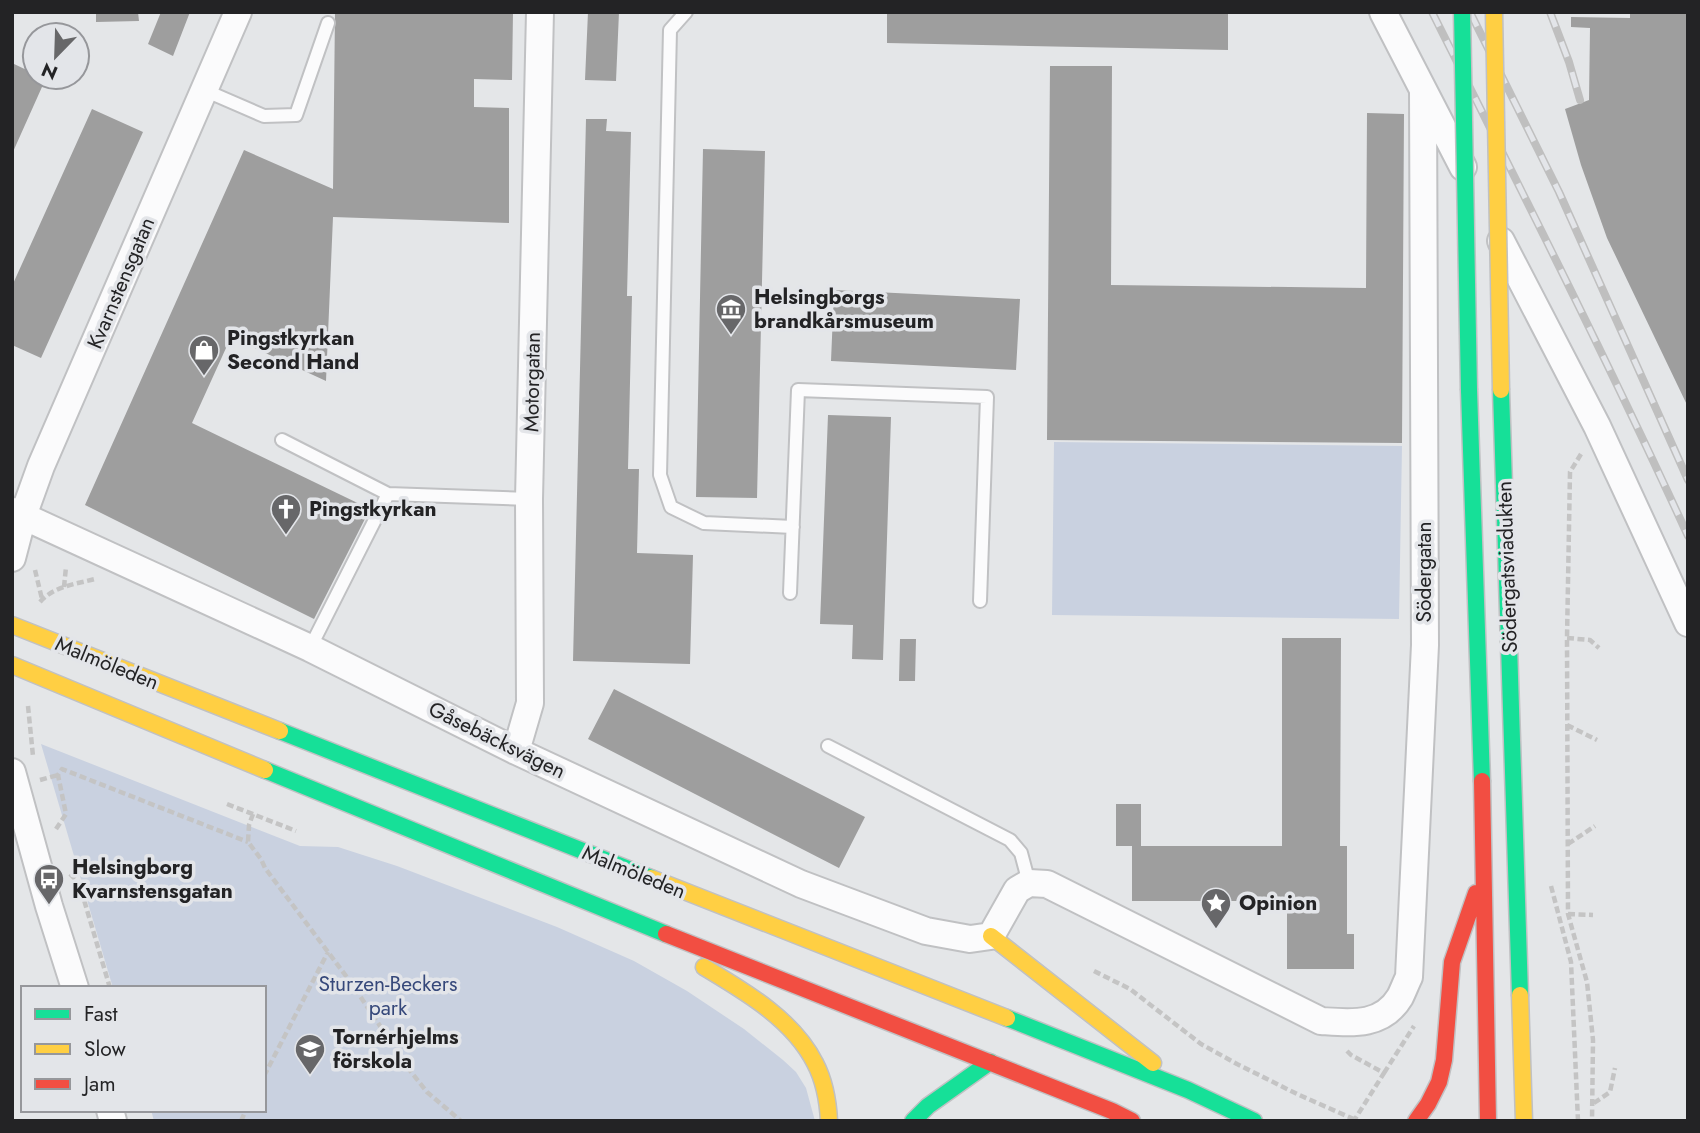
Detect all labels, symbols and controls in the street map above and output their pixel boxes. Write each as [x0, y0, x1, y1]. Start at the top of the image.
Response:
north arrow [21, 21, 91, 91]
text: N [37, 56, 62, 87]
street label: Kvarnstensgatan [80, 213, 162, 353]
place label: Helsingborgs brandkårsmuseum [754, 282, 934, 336]
museum icon: Helsingborgs brandkårsmuseum [714, 292, 748, 336]
place label: Pingstkyrkan Second Hand [227, 323, 359, 377]
street label: Motorgatan [516, 332, 548, 432]
shop icon: Pingstkyrkan Second Hand [187, 333, 221, 377]
street label: Södergatsviadukten [1489, 481, 1525, 653]
church icon: Pingstkyrkan [269, 492, 303, 536]
place label: Pingstkyrkan [309, 494, 437, 524]
street label: Södergatan [1409, 522, 1439, 622]
street label: Malmöleden [51, 629, 163, 697]
street label: Gåsebäcksvägen [424, 694, 570, 786]
street label: Malmöleden [578, 838, 690, 906]
place label: Helsingborg Kvarnstensgatan [72, 852, 233, 906]
bus stop icon: Helsingborg Kvarnstensgatan [32, 862, 66, 906]
place icon: Opinion [1199, 886, 1233, 930]
place label: Opinion [1239, 888, 1317, 918]
park label: Sturzen-Beckers park [319, 969, 457, 1023]
legend [21, 986, 266, 1112]
text: Fast [84, 999, 117, 1029]
place label: Tornérhjelms förskola [333, 1022, 459, 1076]
school or university icon: Tornérhjelms förskola [293, 1032, 327, 1076]
text: Slow [84, 1034, 126, 1064]
text: Jam [81, 1069, 116, 1099]

